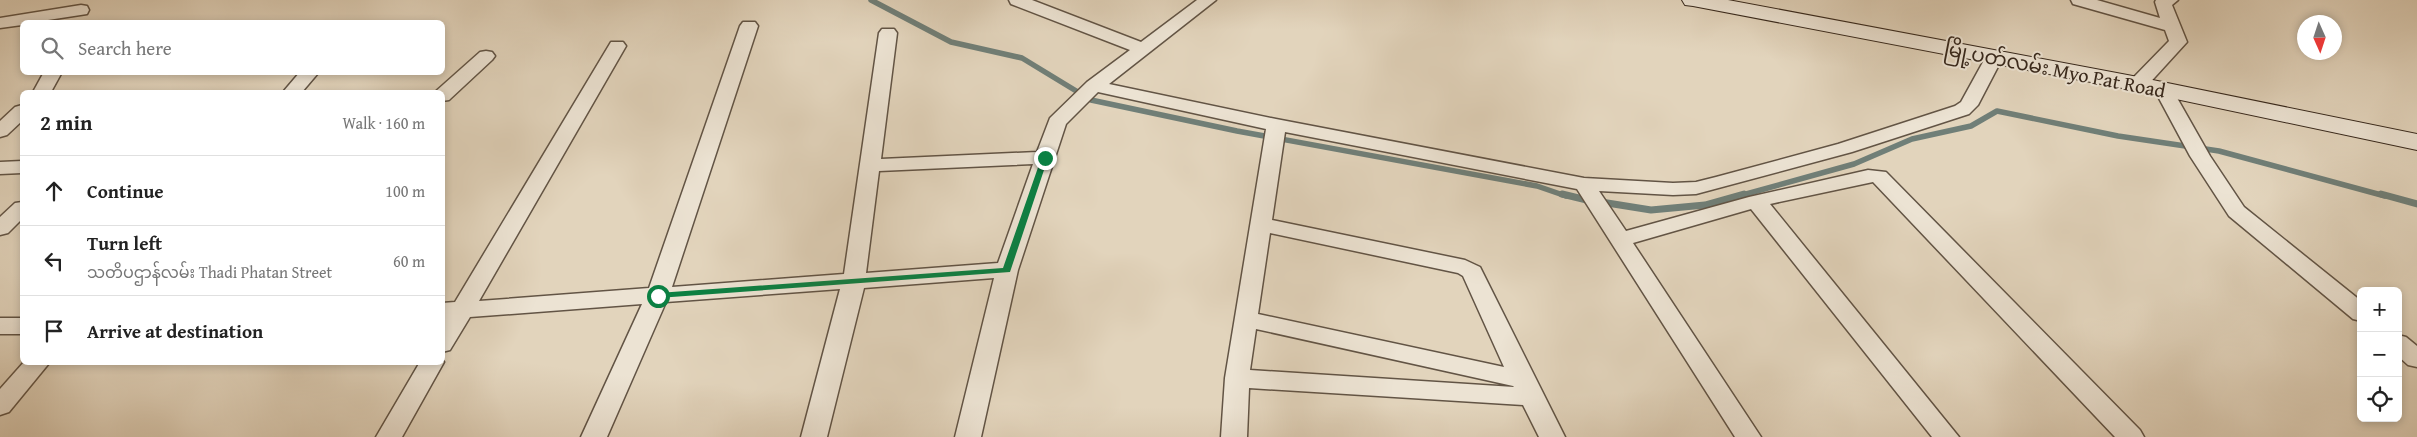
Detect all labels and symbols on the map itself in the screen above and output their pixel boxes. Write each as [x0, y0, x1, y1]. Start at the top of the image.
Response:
north arrow [2297, 15, 2342, 60]
street label: မြို့ပတ်လမ်း Myo Pat Road [1941, 33, 2168, 107]
route end [1034, 147, 1057, 170]
route start [647, 285, 670, 308]

